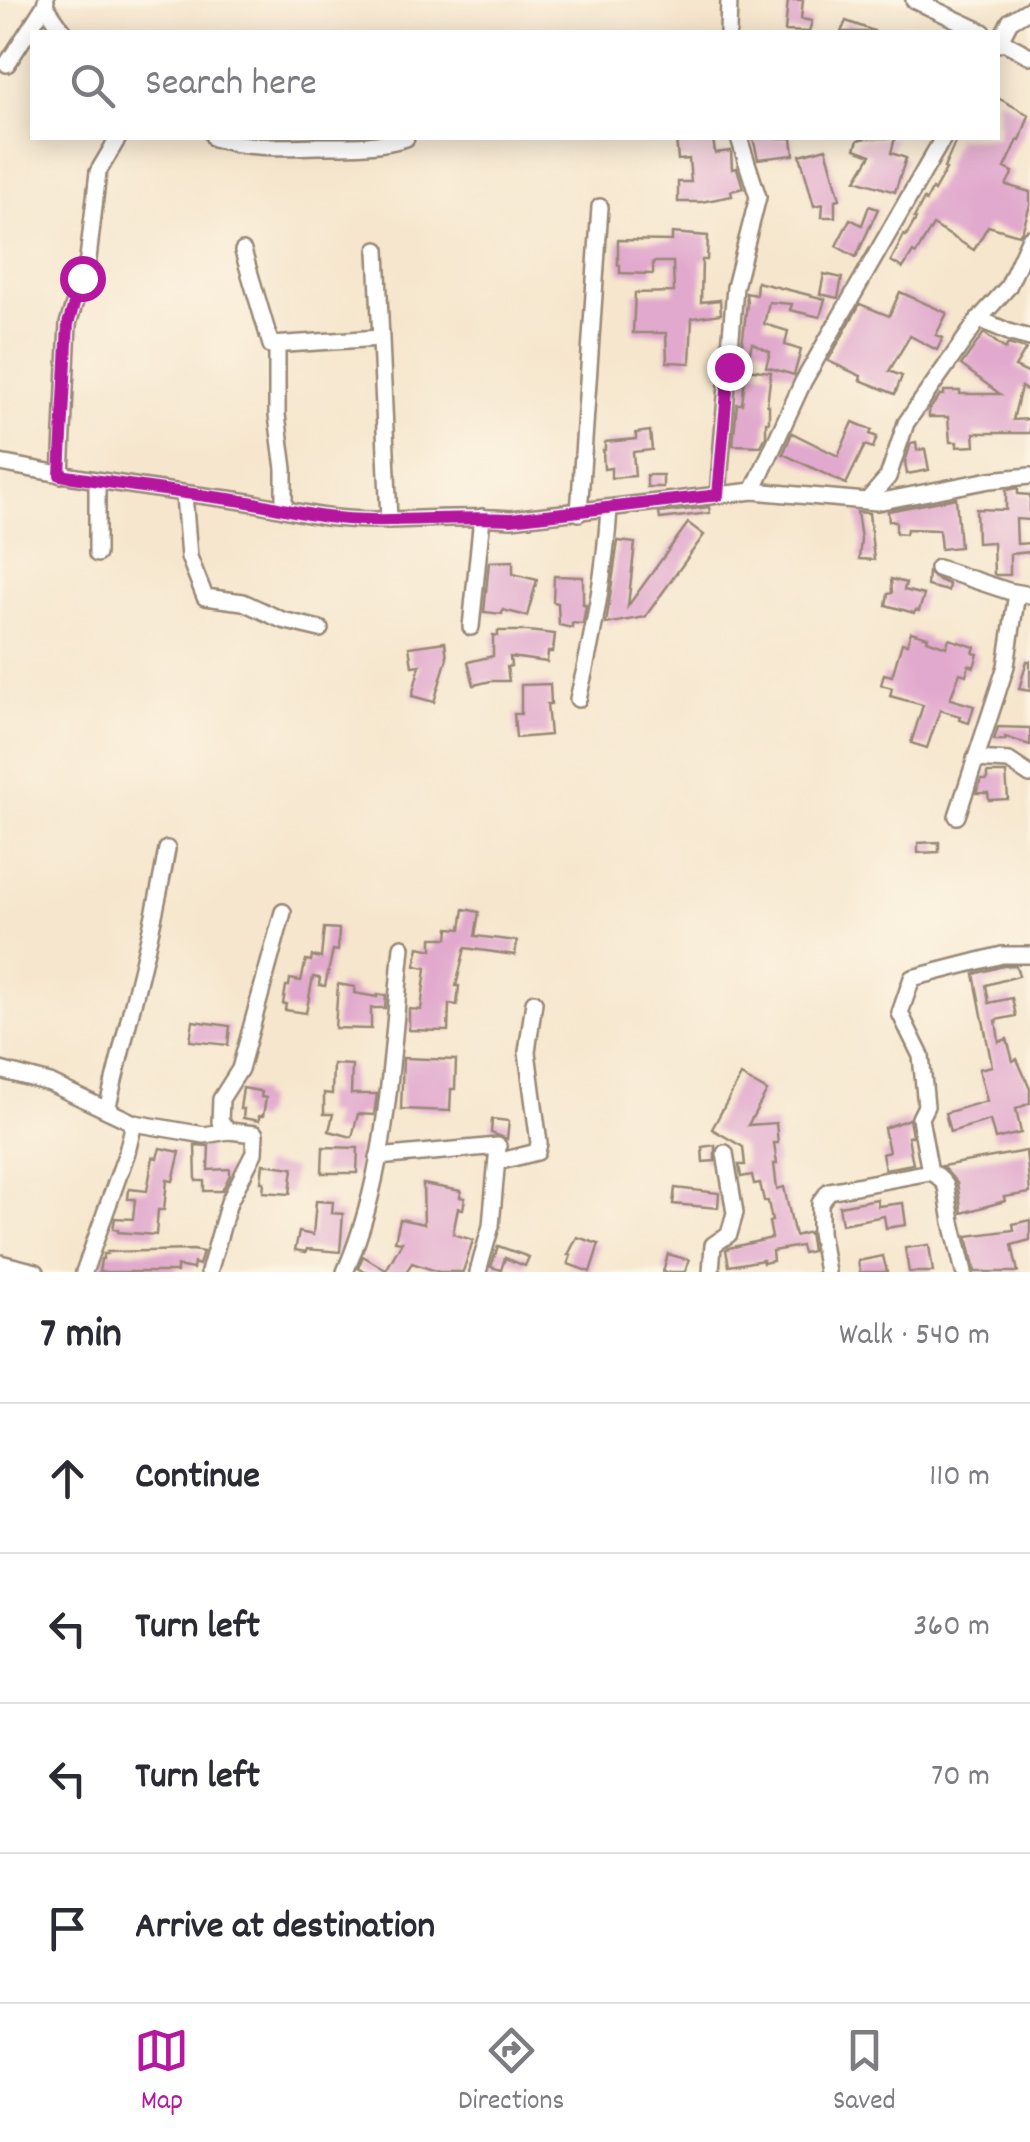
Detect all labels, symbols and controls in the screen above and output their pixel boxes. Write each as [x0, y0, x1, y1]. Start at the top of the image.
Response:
search box [30, 30, 1000, 140]
icon: search [65, 58, 120, 113]
text: Search here [145, 58, 317, 113]
route start [60, 256, 106, 302]
route end [707, 345, 753, 391]
text: 7 min [40, 1307, 122, 1367]
text: Walk · 540 m [839, 1314, 990, 1360]
icon: ahead [40, 1451, 95, 1506]
text: Continue [135, 1451, 260, 1506]
text: 110 m [929, 1455, 990, 1501]
icon: left [40, 1601, 95, 1656]
text: Turn left [135, 1601, 260, 1656]
text: 360 m [913, 1605, 990, 1651]
icon: left [40, 1751, 95, 1806]
text: Turn left [135, 1751, 260, 1806]
text: 70 m [931, 1755, 990, 1801]
icon: arrive [40, 1901, 95, 1956]
text: Arrive at destination [135, 1901, 435, 1956]
tab: Map [134, 2023, 189, 2123]
tab: Directions [458, 2023, 564, 2123]
tab: Saved [833, 2023, 896, 2123]

